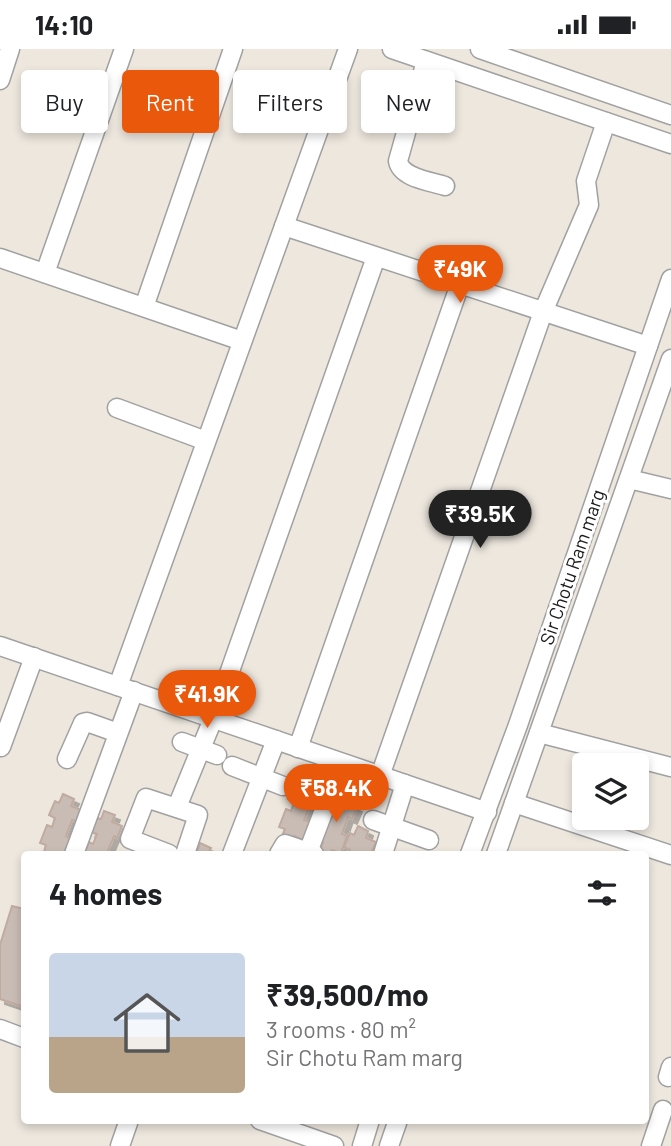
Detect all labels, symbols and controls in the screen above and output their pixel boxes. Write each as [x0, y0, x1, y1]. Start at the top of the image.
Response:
text: 14:10 [35, 9, 93, 40]
chip: Buy [21, 70, 108, 133]
chip: Rent [122, 70, 219, 133]
chip: Filters [233, 70, 347, 133]
chip: New [361, 70, 455, 133]
pin: ₹49K [419, 245, 501, 305]
text: ₹49K [433, 254, 487, 282]
street label: Sir Chotu Ram marg [534, 486, 609, 647]
pin: ₹39.5K [423, 491, 537, 550]
text: ₹39.5K [445, 499, 515, 527]
pin: ₹41.9K [150, 671, 264, 730]
text: ₹41.9K [174, 679, 240, 707]
map controls [572, 753, 649, 830]
button: layers [572, 753, 649, 830]
pin: ₹58.4K [279, 765, 393, 824]
text: ₹58.4K [300, 773, 372, 801]
icon: filters [583, 874, 621, 912]
text: 4 homes [49, 875, 162, 911]
text: ₹39,500/mo [266, 976, 429, 1012]
icon: home [105, 981, 189, 1065]
text: 3 rooms · 80 m² [266, 1015, 416, 1043]
text: Sir Chotu Ram marg [266, 1043, 463, 1071]

